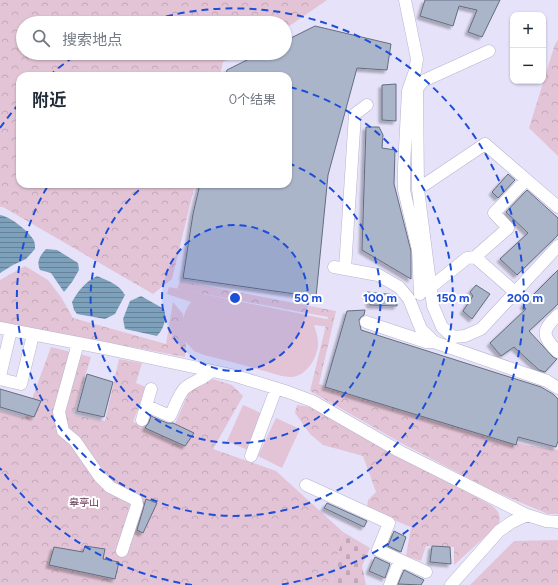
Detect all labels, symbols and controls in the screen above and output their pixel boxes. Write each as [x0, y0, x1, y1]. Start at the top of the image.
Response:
map controls [510, 12, 546, 84]
button: + [510, 12, 546, 48]
search box [16, 16, 292, 60]
icon: search [30, 27, 52, 49]
text: 搜索地点 [62, 31, 122, 49]
button: − [510, 48, 546, 84]
text: 附近 [32, 90, 66, 110]
text: 0个结果 [229, 92, 276, 107]
centre of rings [228, 291, 242, 305]
text: 50 m [294, 291, 322, 305]
text: 100 m [363, 291, 397, 305]
text: 150 m [436, 291, 470, 305]
text: 200 m [507, 291, 543, 305]
park label: 皋亭山 [69, 496, 99, 509]

